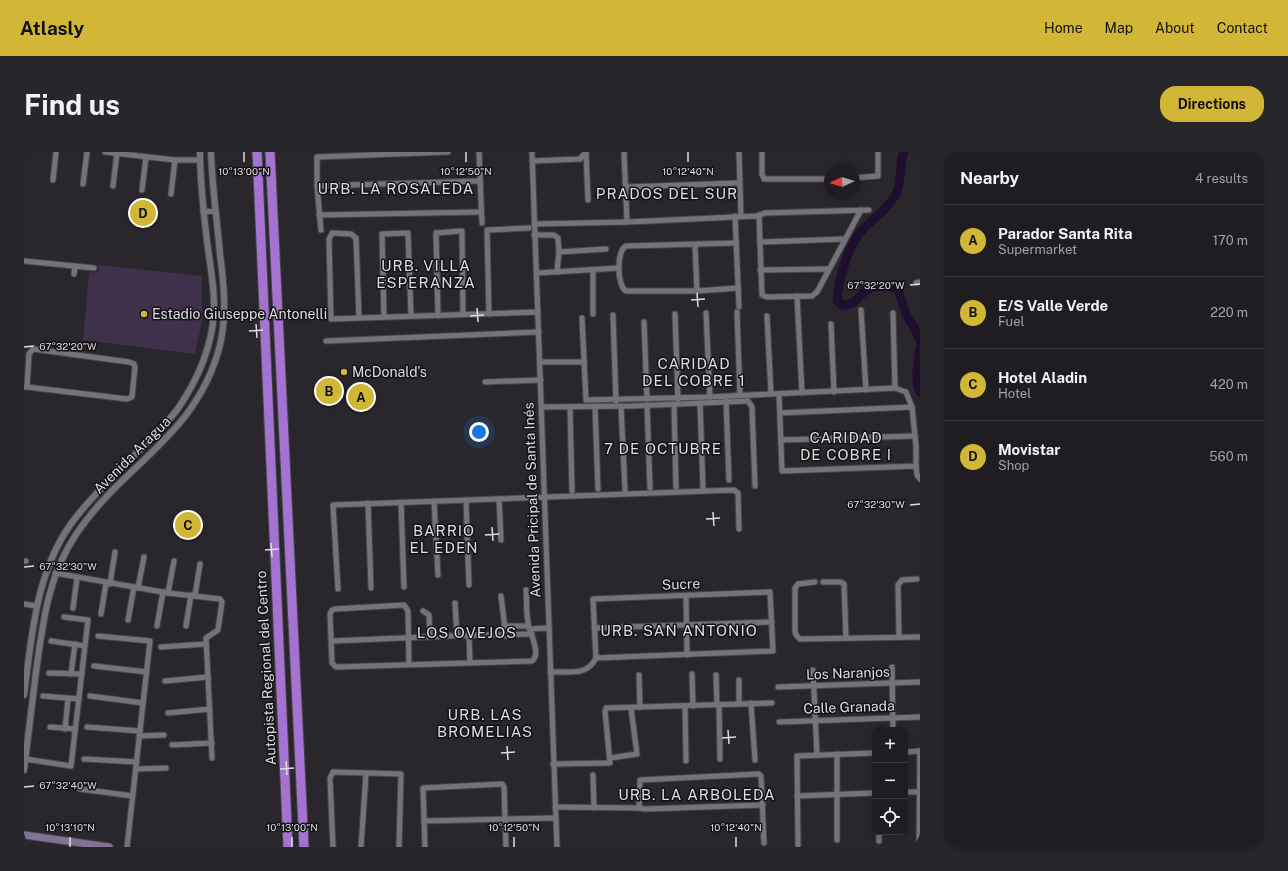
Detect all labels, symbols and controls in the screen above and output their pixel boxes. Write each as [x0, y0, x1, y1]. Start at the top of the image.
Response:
text: Atlasly [20, 17, 84, 39]
text: Home [1044, 20, 1083, 36]
text: Map [1105, 20, 1133, 36]
text: About [1155, 20, 1195, 36]
text: Contact [1217, 20, 1268, 36]
button: Directions [1160, 86, 1264, 122]
text: Find us [24, 88, 120, 121]
north arrow [824, 164, 860, 200]
text: 10°13'00"N [218, 165, 270, 177]
text: 10°12'50"N [440, 165, 492, 177]
text: 10°12'40"N [662, 165, 714, 177]
text: Nearby [960, 168, 1019, 188]
text: 4 results [1195, 171, 1248, 186]
district label: URB. LA ROSALEDA [318, 180, 474, 197]
district label: PRADOS DEL SUR [596, 185, 738, 202]
pin: D [130, 198, 156, 228]
text: Parador Santa Rita [998, 225, 1133, 242]
text: A [968, 233, 978, 248]
text: 170 m [1213, 233, 1248, 248]
text: Supermarket [998, 242, 1077, 257]
district label: URB. VILLA ESPERANZA [376, 257, 476, 291]
text: 67°32'20"W [847, 279, 905, 291]
text: E/S Valle Verde [998, 297, 1108, 314]
text: B [969, 305, 977, 320]
text: 220 m [1210, 305, 1248, 320]
place label: Estadio Giuseppe Antonelli [152, 306, 327, 322]
marker: Estadio Giuseppe Antonelli [139, 309, 149, 319]
text: Fuel [998, 314, 1024, 329]
text: 67°32'20"W [39, 340, 97, 352]
district label: CARIDAD DEL COBRE 1 [642, 355, 746, 389]
place label: McDonald's [352, 364, 427, 380]
marker: McDonald's [339, 367, 349, 377]
text: Hotel Aladin [998, 369, 1087, 386]
pin: B [316, 376, 342, 406]
text: C [968, 377, 978, 392]
text: 420 m [1210, 377, 1248, 392]
pin: A [348, 382, 374, 412]
text: Hotel [998, 386, 1031, 401]
street label: Avenida Pricipal de Santa Inés [521, 402, 543, 598]
street label: Avenida Aragua [90, 413, 174, 497]
your location [469, 422, 489, 442]
district label: CARIDAD DE COBRE I [800, 429, 892, 463]
district label: 7 DE OCTUBRE [604, 440, 722, 457]
text: Movistar [998, 441, 1061, 458]
text: D [968, 449, 978, 464]
text: 560 m [1209, 449, 1248, 464]
text: Shop [998, 458, 1029, 473]
text: 67°32'30"W [847, 498, 905, 510]
pin: C [175, 510, 201, 540]
district label: BARRIO EL EDEN [409, 522, 479, 556]
text: 67°32'30"W [39, 560, 97, 572]
street label: Autopista Regional del Centro [253, 570, 279, 766]
street label: Sucre [662, 575, 700, 593]
district label: URB. SAN ANTONIO [600, 622, 758, 639]
district label: LOS OVEJOS [417, 624, 517, 641]
street label: Los Naranjos [806, 664, 890, 682]
street label: Calle Granada [803, 697, 895, 717]
district label: URB. LAS BROMELIAS [437, 706, 533, 740]
map controls [872, 727, 908, 835]
button: + [872, 727, 908, 763]
button: − [872, 763, 908, 799]
text: 67°32'40"W [39, 779, 97, 791]
district label: URB. LA ARBOLEDA [618, 786, 776, 803]
button: locate [872, 799, 908, 835]
text: 10°13'10"N [45, 821, 95, 833]
text: 10°13'00"N [266, 821, 318, 833]
text: 10°12'50"N [488, 821, 540, 833]
text: 10°12'40"N [710, 821, 762, 833]

